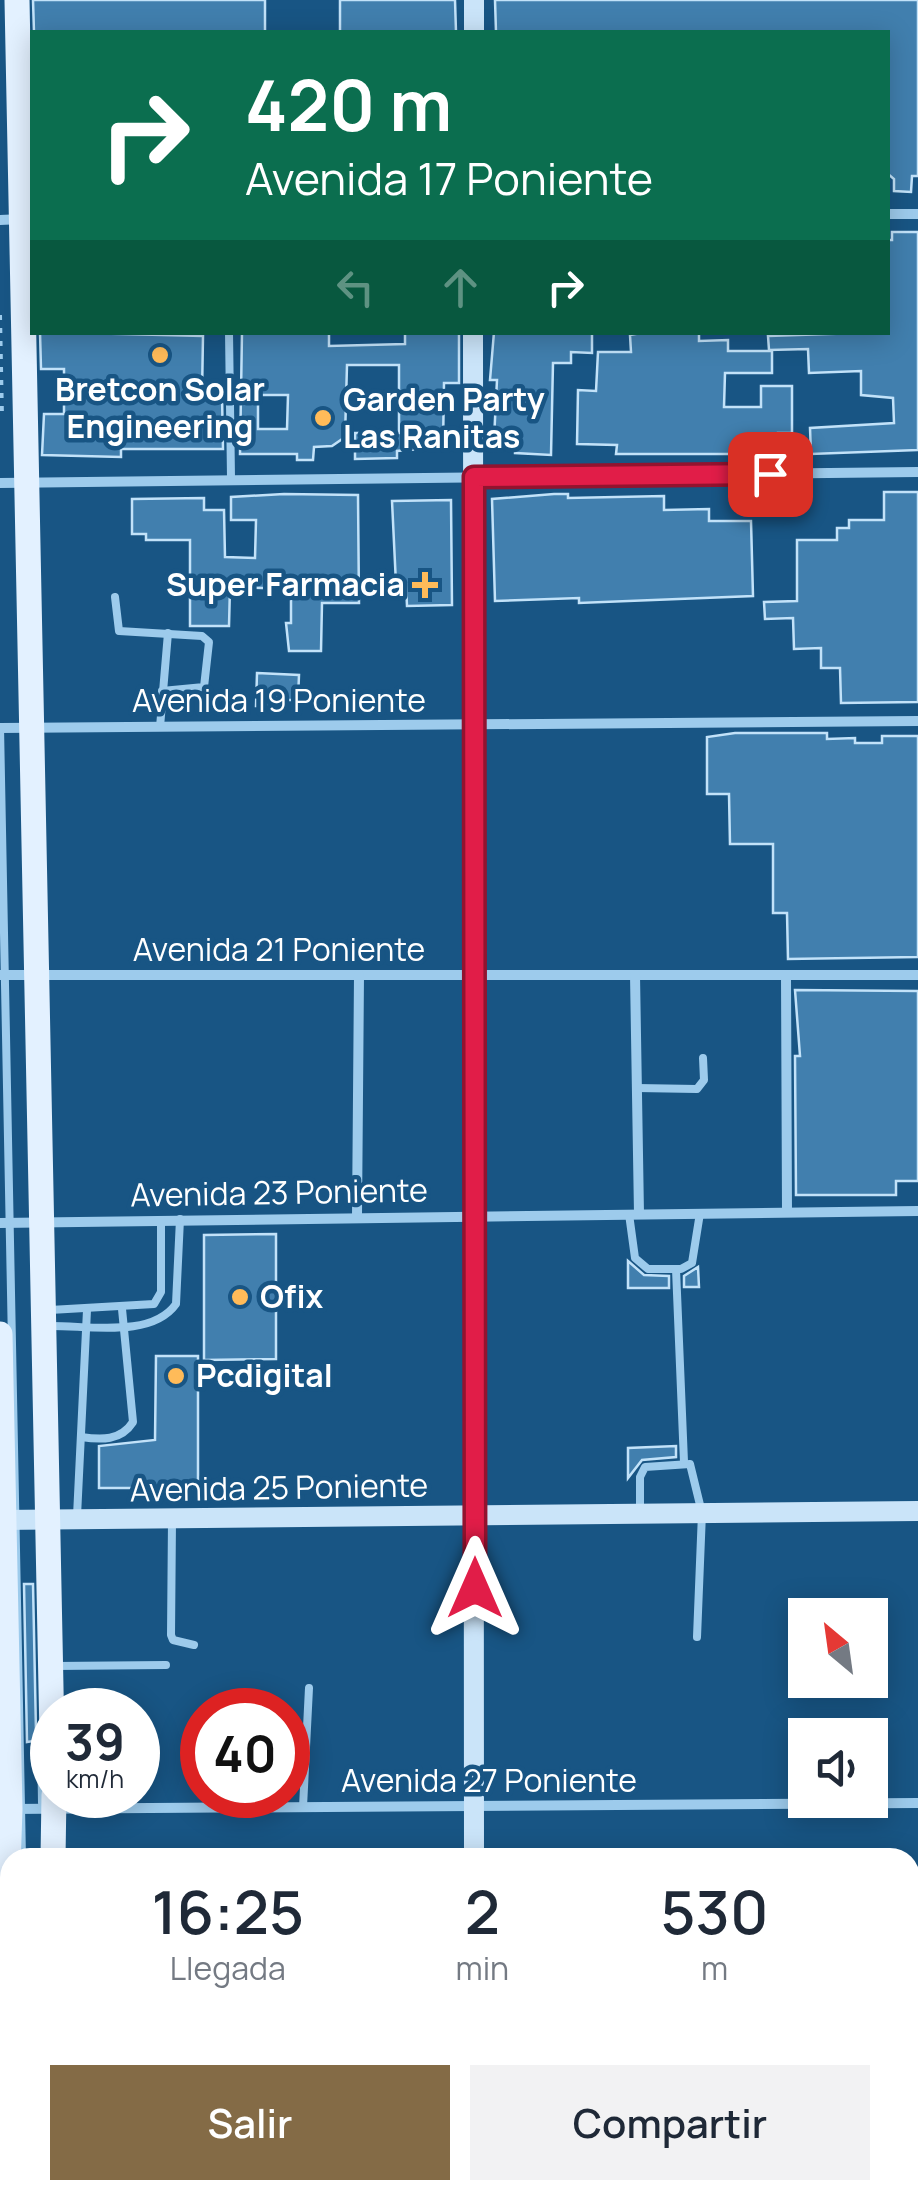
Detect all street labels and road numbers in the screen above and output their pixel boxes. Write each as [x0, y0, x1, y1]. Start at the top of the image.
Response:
street label: Avenida 19 Poniente [132, 678, 426, 722]
street label: Avenida 21 Poniente [133, 927, 425, 971]
street label: Avenida 23 Poniente [130, 1167, 428, 1217]
street label: Avenida 25 Poniente [129, 1462, 429, 1512]
street label: Avenida 27 Poniente [341, 1758, 637, 1802]

